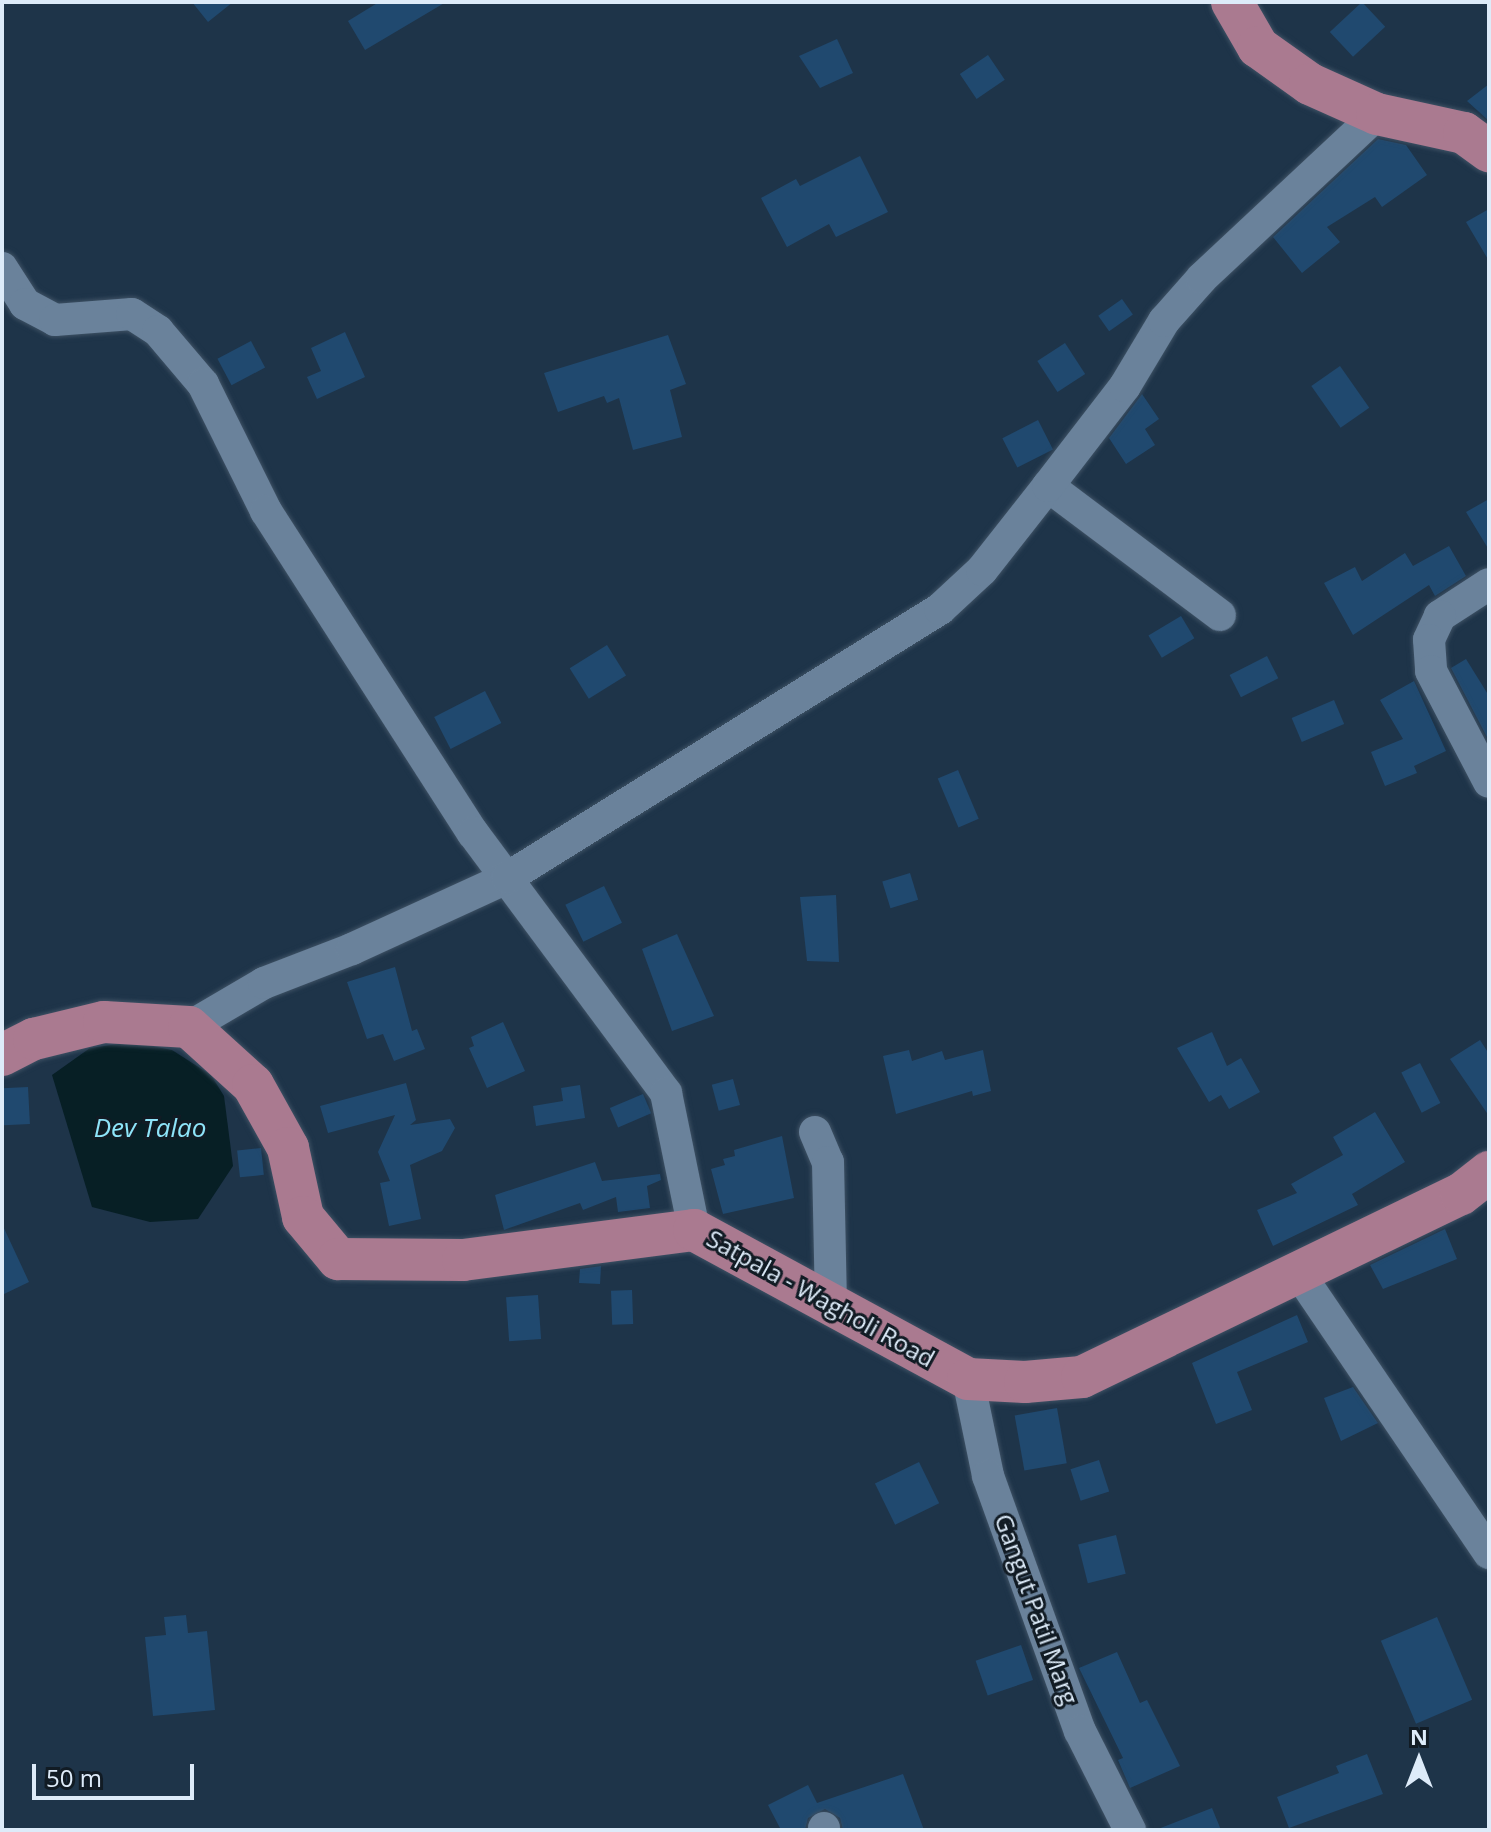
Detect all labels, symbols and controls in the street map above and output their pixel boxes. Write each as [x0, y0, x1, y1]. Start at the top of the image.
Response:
water label: Dev Talao [94, 1112, 206, 1144]
street label: Satpala - Wagholi Road [702, 1223, 940, 1373]
street label: Gangut Patil Marg [989, 1510, 1085, 1708]
north arrow [1379, 1720, 1459, 1800]
text: N [1410, 1721, 1428, 1751]
scale bar [36, 1748, 198, 1798]
text: 50 m [46, 1761, 102, 1794]

